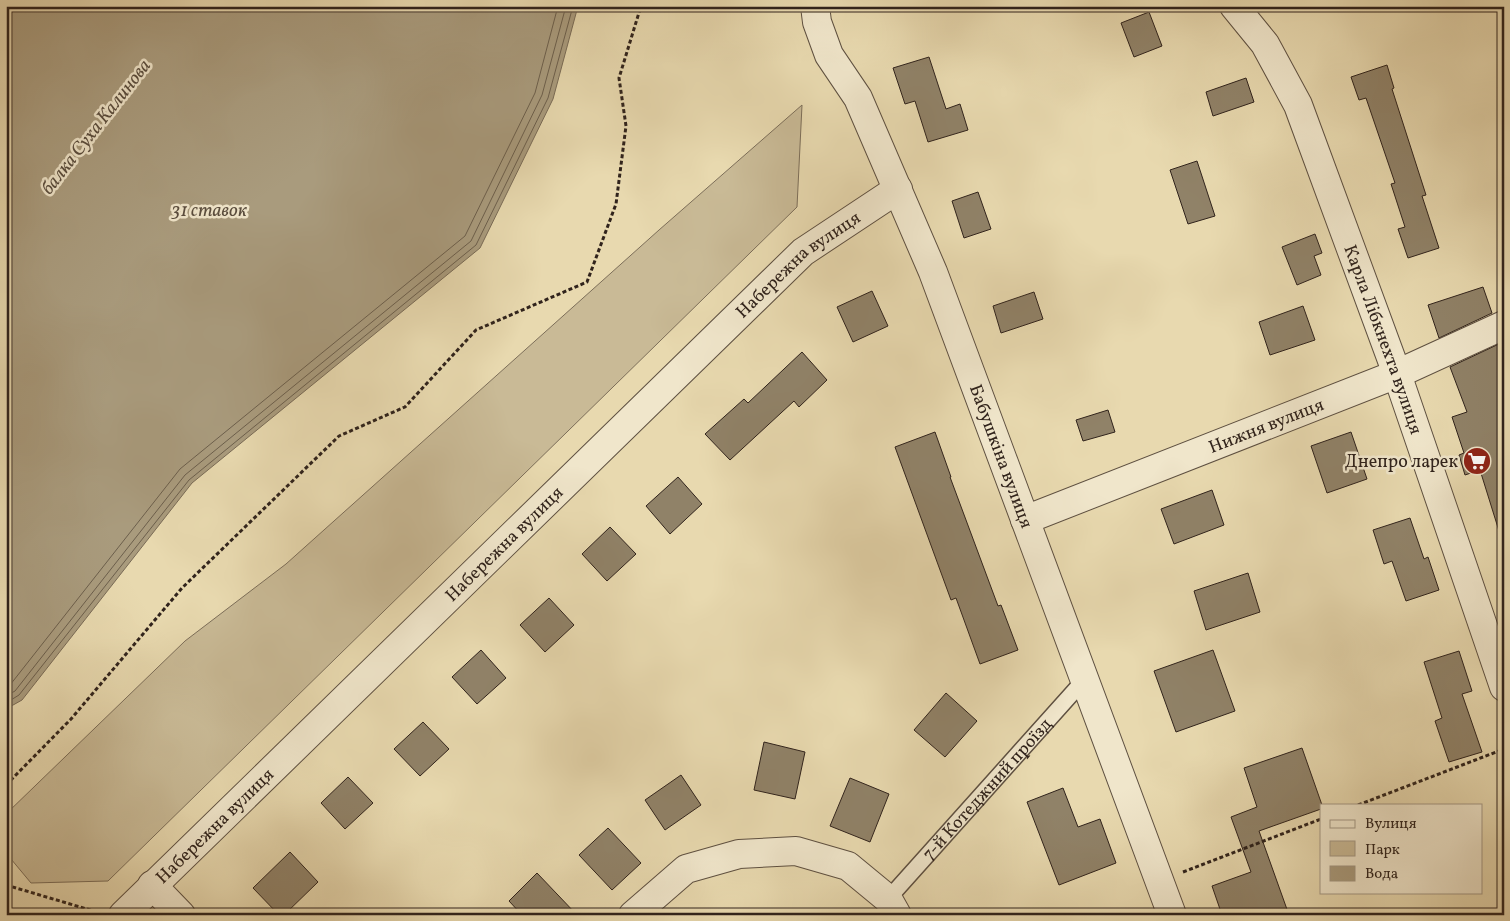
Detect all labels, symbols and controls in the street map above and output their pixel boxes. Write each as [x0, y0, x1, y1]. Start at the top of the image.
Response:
water label: балка Суха Калинова [36, 54, 158, 200]
water label: 31 ставок [170, 198, 248, 224]
street label: Набережна вулиця [731, 206, 866, 325]
street label: Карла Лібкнехта вулиця [1337, 242, 1428, 438]
street label: Бабушкіна вулиця [962, 381, 1038, 532]
street label: Нижня вулиця [1205, 393, 1328, 461]
supermarket icon: Днепро ларек [1462, 446, 1492, 476]
place label: Днепро ларек [1345, 450, 1458, 475]
street label: Набережна вулиця [440, 481, 570, 608]
street label: 7-й Котеджний проїзд [917, 713, 1058, 866]
street label: Набережна вулиця [151, 763, 280, 890]
legend [1320, 804, 1482, 894]
text: Вулиця [1365, 814, 1417, 835]
text: Парк [1365, 840, 1400, 861]
text: Вода [1365, 864, 1398, 885]

